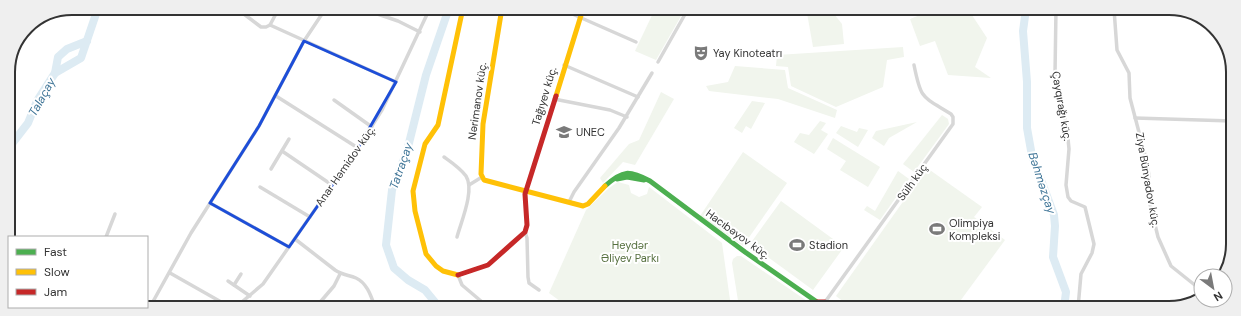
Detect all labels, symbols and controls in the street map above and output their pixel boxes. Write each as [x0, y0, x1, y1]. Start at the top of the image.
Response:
theatre icon: Yay Kinoteatrı [692, 44, 710, 62]
place label: Yay Kinoteatrı [713, 46, 782, 60]
street label: Nərimanov küç. [465, 61, 489, 141]
street label: Tağıyev küç. [528, 65, 560, 127]
street label: Çayqırağı küç. [1049, 70, 1075, 142]
water label: Talaçay [25, 75, 59, 119]
street label: Anar Həmidov küç. [312, 123, 378, 209]
school or university icon: UNEC [555, 123, 573, 141]
place label: UNEC [576, 125, 605, 139]
street label: Ziya Bünyadov küç. [1133, 131, 1163, 229]
water label: Tatraçay [386, 140, 417, 191]
water label: Bəhməzçay [1025, 150, 1060, 216]
street label: Sülh küç [894, 161, 930, 203]
street label: Hacıbəyov küç. [703, 206, 773, 262]
place label: Olimpiya Kompleksi [949, 216, 1000, 243]
sports icon: Olimpiya Kompleksi [928, 220, 946, 238]
legend [8, 236, 148, 308]
sports icon: Stadion [788, 236, 806, 254]
park label: Heydər Əliyev Parkı [601, 238, 659, 265]
place label: Stadion [809, 238, 848, 252]
text: Fast [44, 244, 67, 260]
text: Slow [44, 264, 70, 280]
north arrow [1193, 268, 1233, 308]
text: Jam [44, 284, 67, 300]
text: N [1211, 288, 1225, 305]

